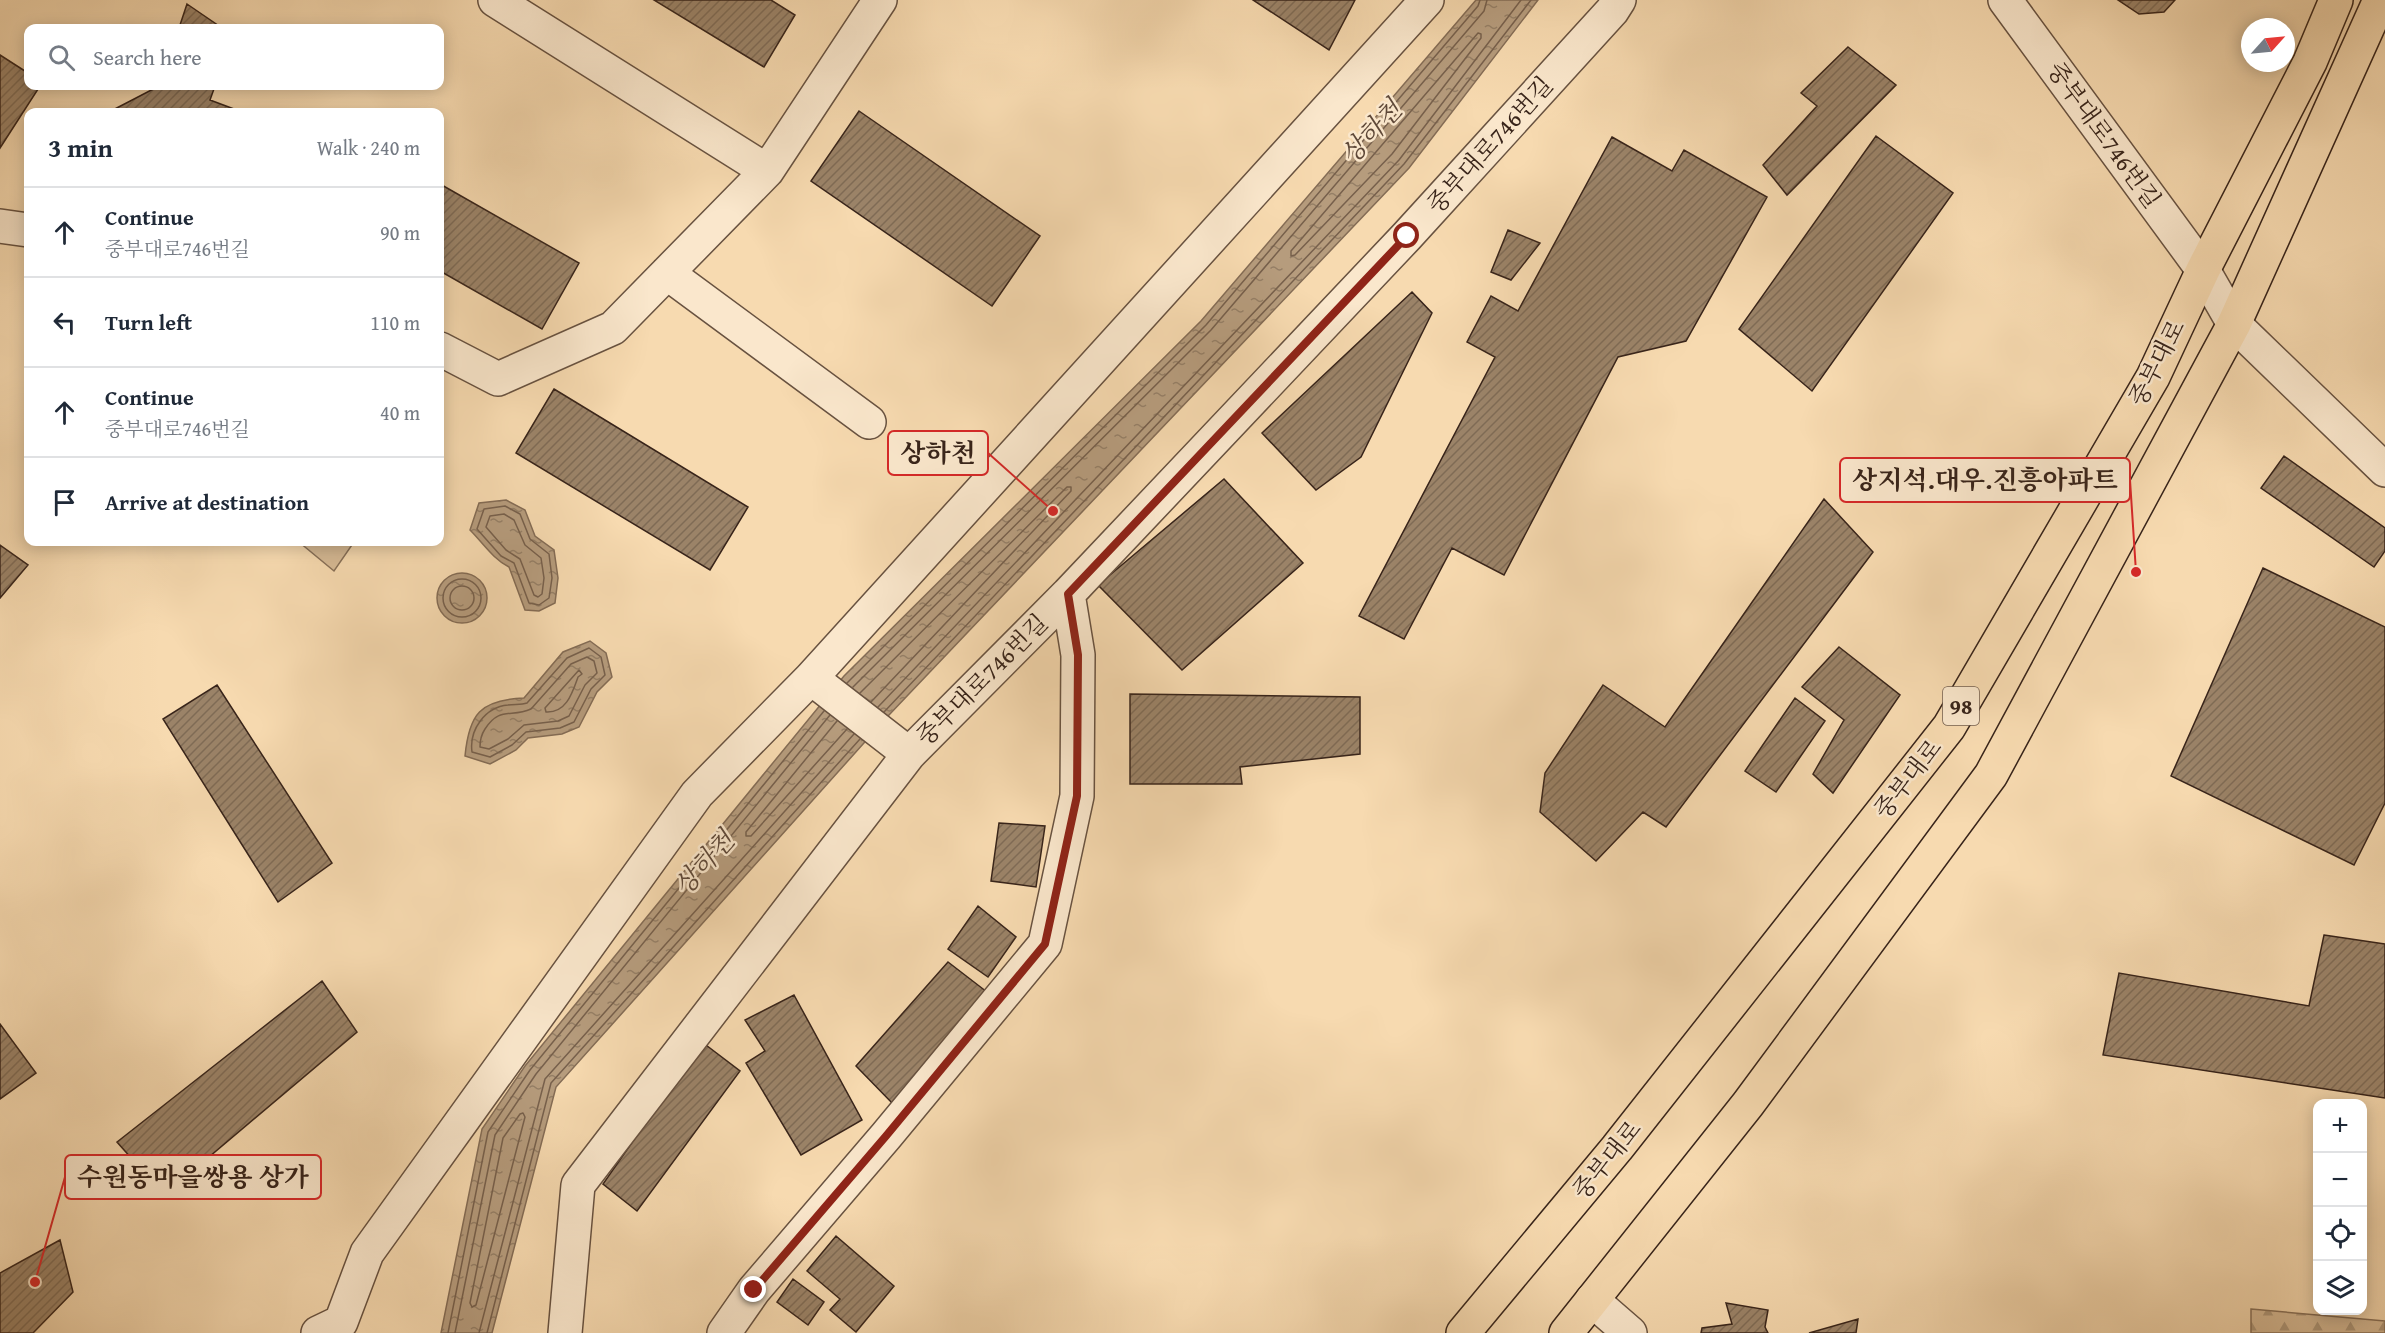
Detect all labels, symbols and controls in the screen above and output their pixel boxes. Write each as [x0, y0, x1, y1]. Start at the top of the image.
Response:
north arrow [2241, 18, 2295, 72]
search box [24, 24, 444, 90]
icon: search [45, 41, 78, 74]
text: Search here [93, 41, 202, 73]
street label: 중부대로746번길 [2039, 54, 2170, 215]
street label: 중부대로746번길 [1418, 68, 1561, 221]
water label: 상하천 [1331, 89, 1412, 173]
text: 3 min [48, 128, 113, 167]
text: Walk · 240 m [317, 133, 420, 162]
text: Continue [105, 201, 194, 233]
icon: ahead [48, 216, 81, 249]
text: 90 m [380, 218, 420, 247]
route start [1393, 222, 1419, 248]
text: 중부대로746번길 [105, 234, 250, 263]
icon: left [48, 306, 81, 339]
text: Turn left [105, 306, 192, 338]
text: 110 m [370, 308, 420, 337]
street label: 중부대로 [2120, 314, 2193, 412]
text: Continue [105, 381, 194, 413]
icon: ahead [48, 396, 81, 429]
text: 40 m [380, 398, 420, 427]
text: 중부대로746번길 [105, 414, 250, 443]
callout: 상하천 [888, 431, 988, 475]
text: 상하천 [900, 433, 976, 472]
callout: 상지석.대우.진흥아파트 [1840, 458, 2130, 502]
text: 상지석.대우.진흥아파트 [1852, 460, 2118, 499]
icon: arrive [48, 486, 81, 519]
text: Arrive at destination [105, 486, 309, 518]
street label: 중부대로746번길 [908, 606, 1055, 753]
road number: 98 [1943, 687, 1979, 725]
street label: 중부대로 [1865, 731, 1950, 826]
water label: 상하천 [664, 820, 745, 904]
map controls [2313, 1099, 2367, 1315]
button: + [2313, 1099, 2367, 1153]
street label: 중부대로 [1564, 1113, 1649, 1207]
button: − [2313, 1153, 2367, 1207]
callout: 수원동마을쌍용 상가 [65, 1155, 321, 1199]
text: 수원동마을쌍용 상가 [77, 1157, 310, 1196]
button: locate [2313, 1207, 2367, 1261]
button: layers [2313, 1261, 2367, 1315]
route end [740, 1276, 766, 1302]

